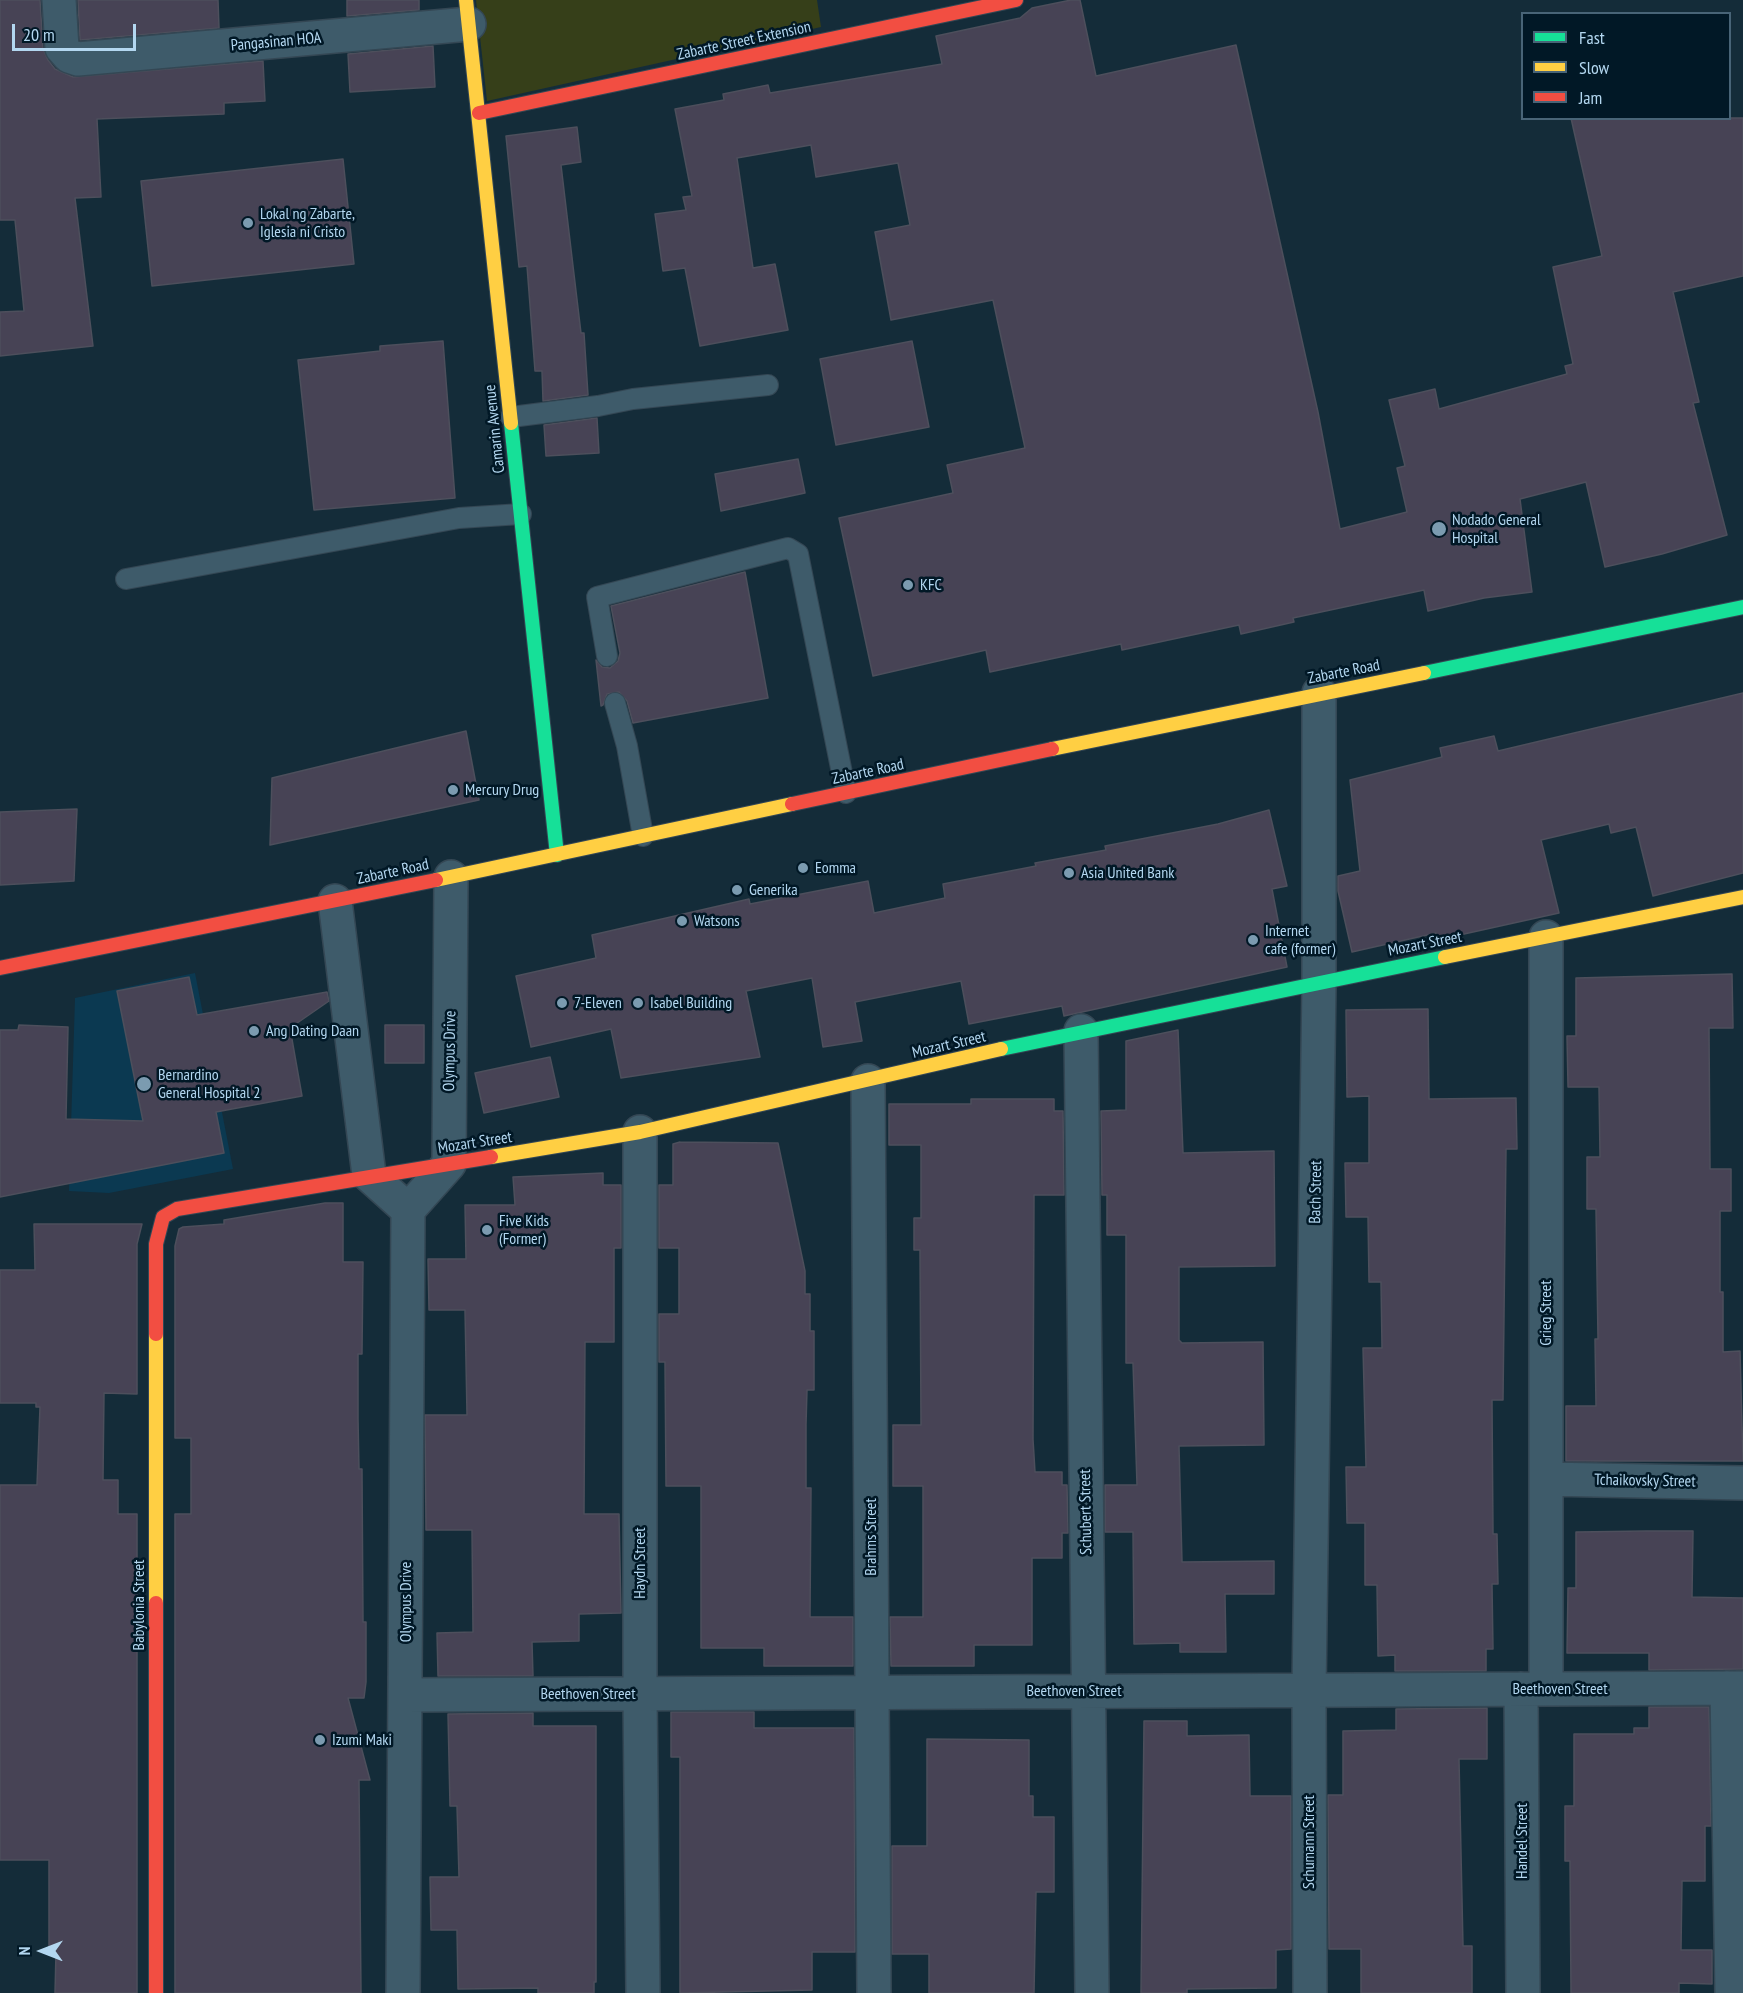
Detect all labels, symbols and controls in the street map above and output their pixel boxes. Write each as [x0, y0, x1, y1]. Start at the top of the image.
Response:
scale bar [15, 12, 140, 50]
legend [1521, 12, 1731, 120]
street label: Zabarte Street Extension [675, 17, 813, 65]
text: 20 m [23, 23, 55, 46]
text: Fast [1579, 26, 1605, 49]
street label: Pangasinan HOA [230, 28, 322, 56]
text: Slow [1579, 56, 1609, 79]
text: Jam [1579, 86, 1602, 109]
place label: Lokal ng Zabarte, Iglesia ni Cristo [260, 204, 355, 242]
marker: Lokal ng Zabarte, Iglesia ni Cristo [241, 216, 255, 230]
street label: Camarin Avenue [481, 384, 509, 474]
place label: Nodado General Hospital [1452, 510, 1541, 548]
marker: Nodado General Hospital [1430, 520, 1448, 538]
place label: KFC [920, 575, 942, 595]
marker: KFC [901, 578, 915, 592]
street label: Zabarte Road [1306, 656, 1382, 688]
street label: Zabarte Road [830, 755, 906, 789]
place label: Mercury Drug [465, 780, 539, 800]
marker: Mercury Drug [446, 783, 460, 797]
street label: Zabarte Road [355, 855, 431, 889]
place label: Eomma [815, 858, 856, 878]
marker: Eomma [796, 861, 810, 875]
place label: Asia United Bank [1081, 863, 1174, 883]
marker: Asia United Bank [1062, 866, 1076, 880]
place label: Generika [749, 880, 798, 900]
marker: Generika [730, 883, 744, 897]
place label: Watsons [694, 911, 740, 931]
marker: Watsons [675, 914, 689, 928]
place label: Internet cafe (former) [1265, 921, 1335, 959]
street label: Mozart Street [1386, 927, 1464, 961]
marker: Internet cafe (former) [1246, 933, 1260, 947]
place label: 7-Eleven [574, 993, 622, 1013]
place label: Isabel Building [650, 993, 732, 1013]
marker: 7-Eleven [555, 996, 569, 1010]
marker: Isabel Building [631, 996, 645, 1010]
street label: Olympus Drive [440, 1010, 460, 1092]
place label: Ang Dating Daan [266, 1021, 359, 1041]
marker: Ang Dating Daan [247, 1024, 261, 1038]
street label: Mozart Street [910, 1027, 988, 1063]
place label: Bernardino General Hospital 2 [158, 1065, 260, 1103]
marker: Bernardino General Hospital 2 [135, 1075, 153, 1093]
street label: Mozart Street [437, 1128, 513, 1158]
street label: Bach Street [1306, 1160, 1326, 1224]
place label: Five Kids (Former) [499, 1211, 549, 1249]
marker: Five Kids (Former) [480, 1223, 494, 1237]
street label: Grieg Street [1536, 1280, 1556, 1346]
street label: Schubert Street [1076, 1469, 1096, 1555]
street label: Tchaikovsky Street [1594, 1471, 1696, 1491]
street label: Brahms Street [861, 1498, 881, 1576]
street label: Haydn Street [630, 1527, 650, 1599]
street label: Babylonia Street [129, 1560, 149, 1650]
street label: Olympus Drive [396, 1562, 416, 1642]
street label: Beethoven Street [1512, 1679, 1608, 1699]
street label: Beethoven Street [1026, 1681, 1122, 1701]
street label: Beethoven Street [540, 1684, 636, 1704]
place label: Izumi Maki [332, 1730, 392, 1750]
marker: Izumi Maki [313, 1733, 327, 1747]
street label: Schumann Street [1299, 1795, 1319, 1889]
street label: Handel Street [1512, 1803, 1532, 1879]
north arrow [12, 1921, 72, 1981]
text: N [14, 1947, 34, 1955]

